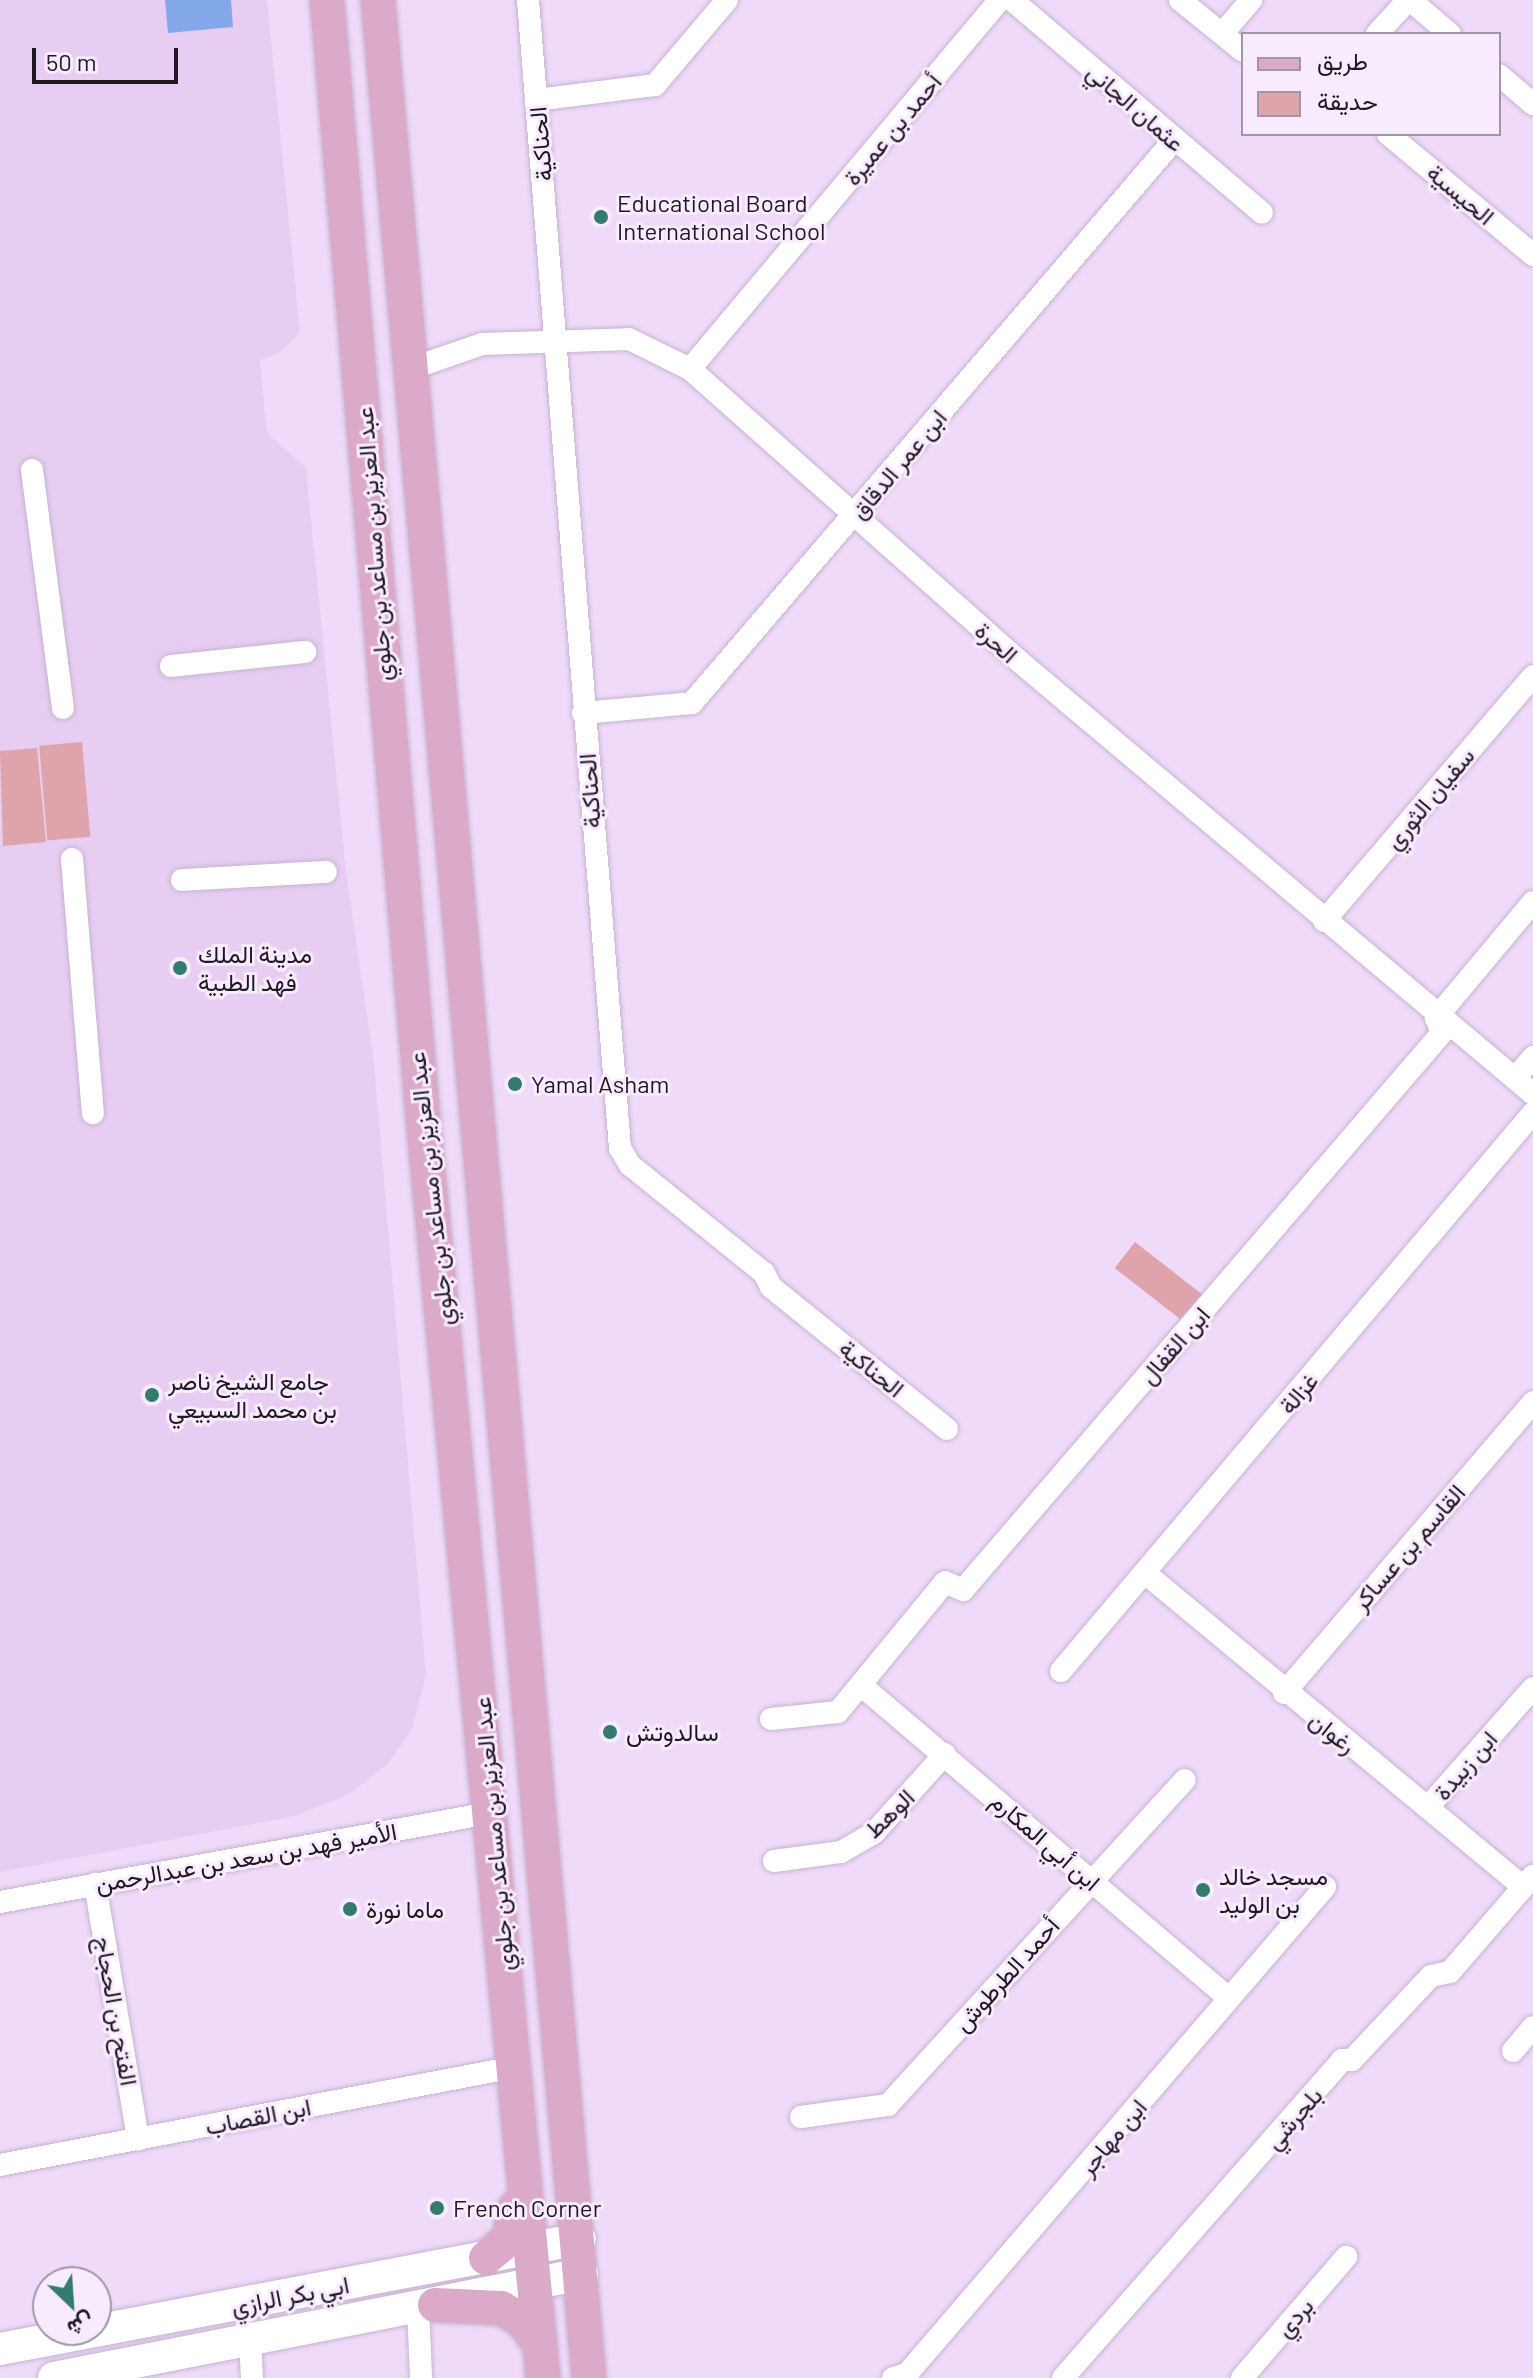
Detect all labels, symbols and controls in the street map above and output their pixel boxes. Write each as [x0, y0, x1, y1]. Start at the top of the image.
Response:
scale bar [36, 32, 182, 82]
legend [1241, 32, 1501, 136]
text: طريق [1317, 46, 1368, 75]
text: 50 m [46, 47, 97, 76]
street label: عثمان الجاني [1081, 57, 1191, 157]
street label: أحمد بن عميرة [837, 67, 947, 191]
text: حديقة [1317, 86, 1378, 115]
street label: الحناكية [522, 105, 558, 183]
street label: الحيسية [1422, 158, 1500, 230]
place label: Educational Board International School [617, 189, 826, 245]
marker: Educational Board International School [592, 208, 610, 226]
street label: ابن عمر الدقاق [844, 403, 952, 525]
street label: عبد العزيز بن مساعد بن جلوي [349, 406, 397, 682]
street label: الحرة [970, 615, 1024, 669]
street label: سفيان الثوري [1378, 741, 1480, 855]
street label: الحناكية [572, 753, 606, 829]
place label: مدينة الملك فهد الطبية [198, 940, 312, 996]
marker: مدينة الملك فهد الطبية [169, 957, 191, 979]
street label: عبد العزيز بن مساعد بن جلوي [401, 1051, 459, 1327]
place label: Yamal Asham [531, 1070, 669, 1098]
marker: Yamal Asham [506, 1075, 524, 1093]
street label: ابن القفال [1133, 1301, 1215, 1389]
street label: الحناكية [834, 1333, 910, 1403]
street label: غزالة [1272, 1366, 1324, 1420]
place label: جامع الشيخ ناصر بن محمد السبيعي [168, 1367, 337, 1423]
marker: جامع الشيخ ناصر بن محمد السبيعي [143, 1386, 161, 1404]
street label: القاسم بن عساكر [1345, 1478, 1471, 1616]
street label: عبد العزيز بن مساعد بن جلوي [467, 1696, 519, 1972]
street label: رغوان [1304, 1705, 1362, 1759]
place label: سالدوتش [626, 1718, 719, 1746]
marker: سالدوتش [601, 1723, 619, 1741]
street label: ابن زبيدة [1427, 1725, 1503, 1805]
street label: الوهط [858, 1782, 920, 1844]
street label: ابن أبي المكارم [985, 1786, 1107, 1896]
street label: الأمير فهد بن سعد بن عبدالرحمن [93, 1816, 399, 1898]
place label: مسجد خالد بن الوليد [1219, 1862, 1328, 1918]
marker: مسجد خالد بن الوليد [1194, 1881, 1212, 1899]
place label: ماما نورة [366, 1895, 444, 1923]
marker: ماما نورة [341, 1900, 359, 1918]
street label: أحمد الطرطوش [947, 1911, 1065, 2037]
street label: الفتح بن الحجاج [90, 1934, 144, 2088]
street label: بلجرشي [1258, 2081, 1328, 2155]
street label: ابن القصاب [203, 2092, 313, 2140]
street label: ابن مهاجر [1072, 2093, 1152, 2181]
place label: French Corner [453, 2194, 601, 2222]
marker: French Corner [428, 2199, 446, 2217]
north arrow [32, 2266, 112, 2346]
street label: ابي بكر الرازي [229, 2269, 351, 2321]
street label: بردي [1269, 2291, 1319, 2343]
text: ش [64, 2309, 99, 2343]

